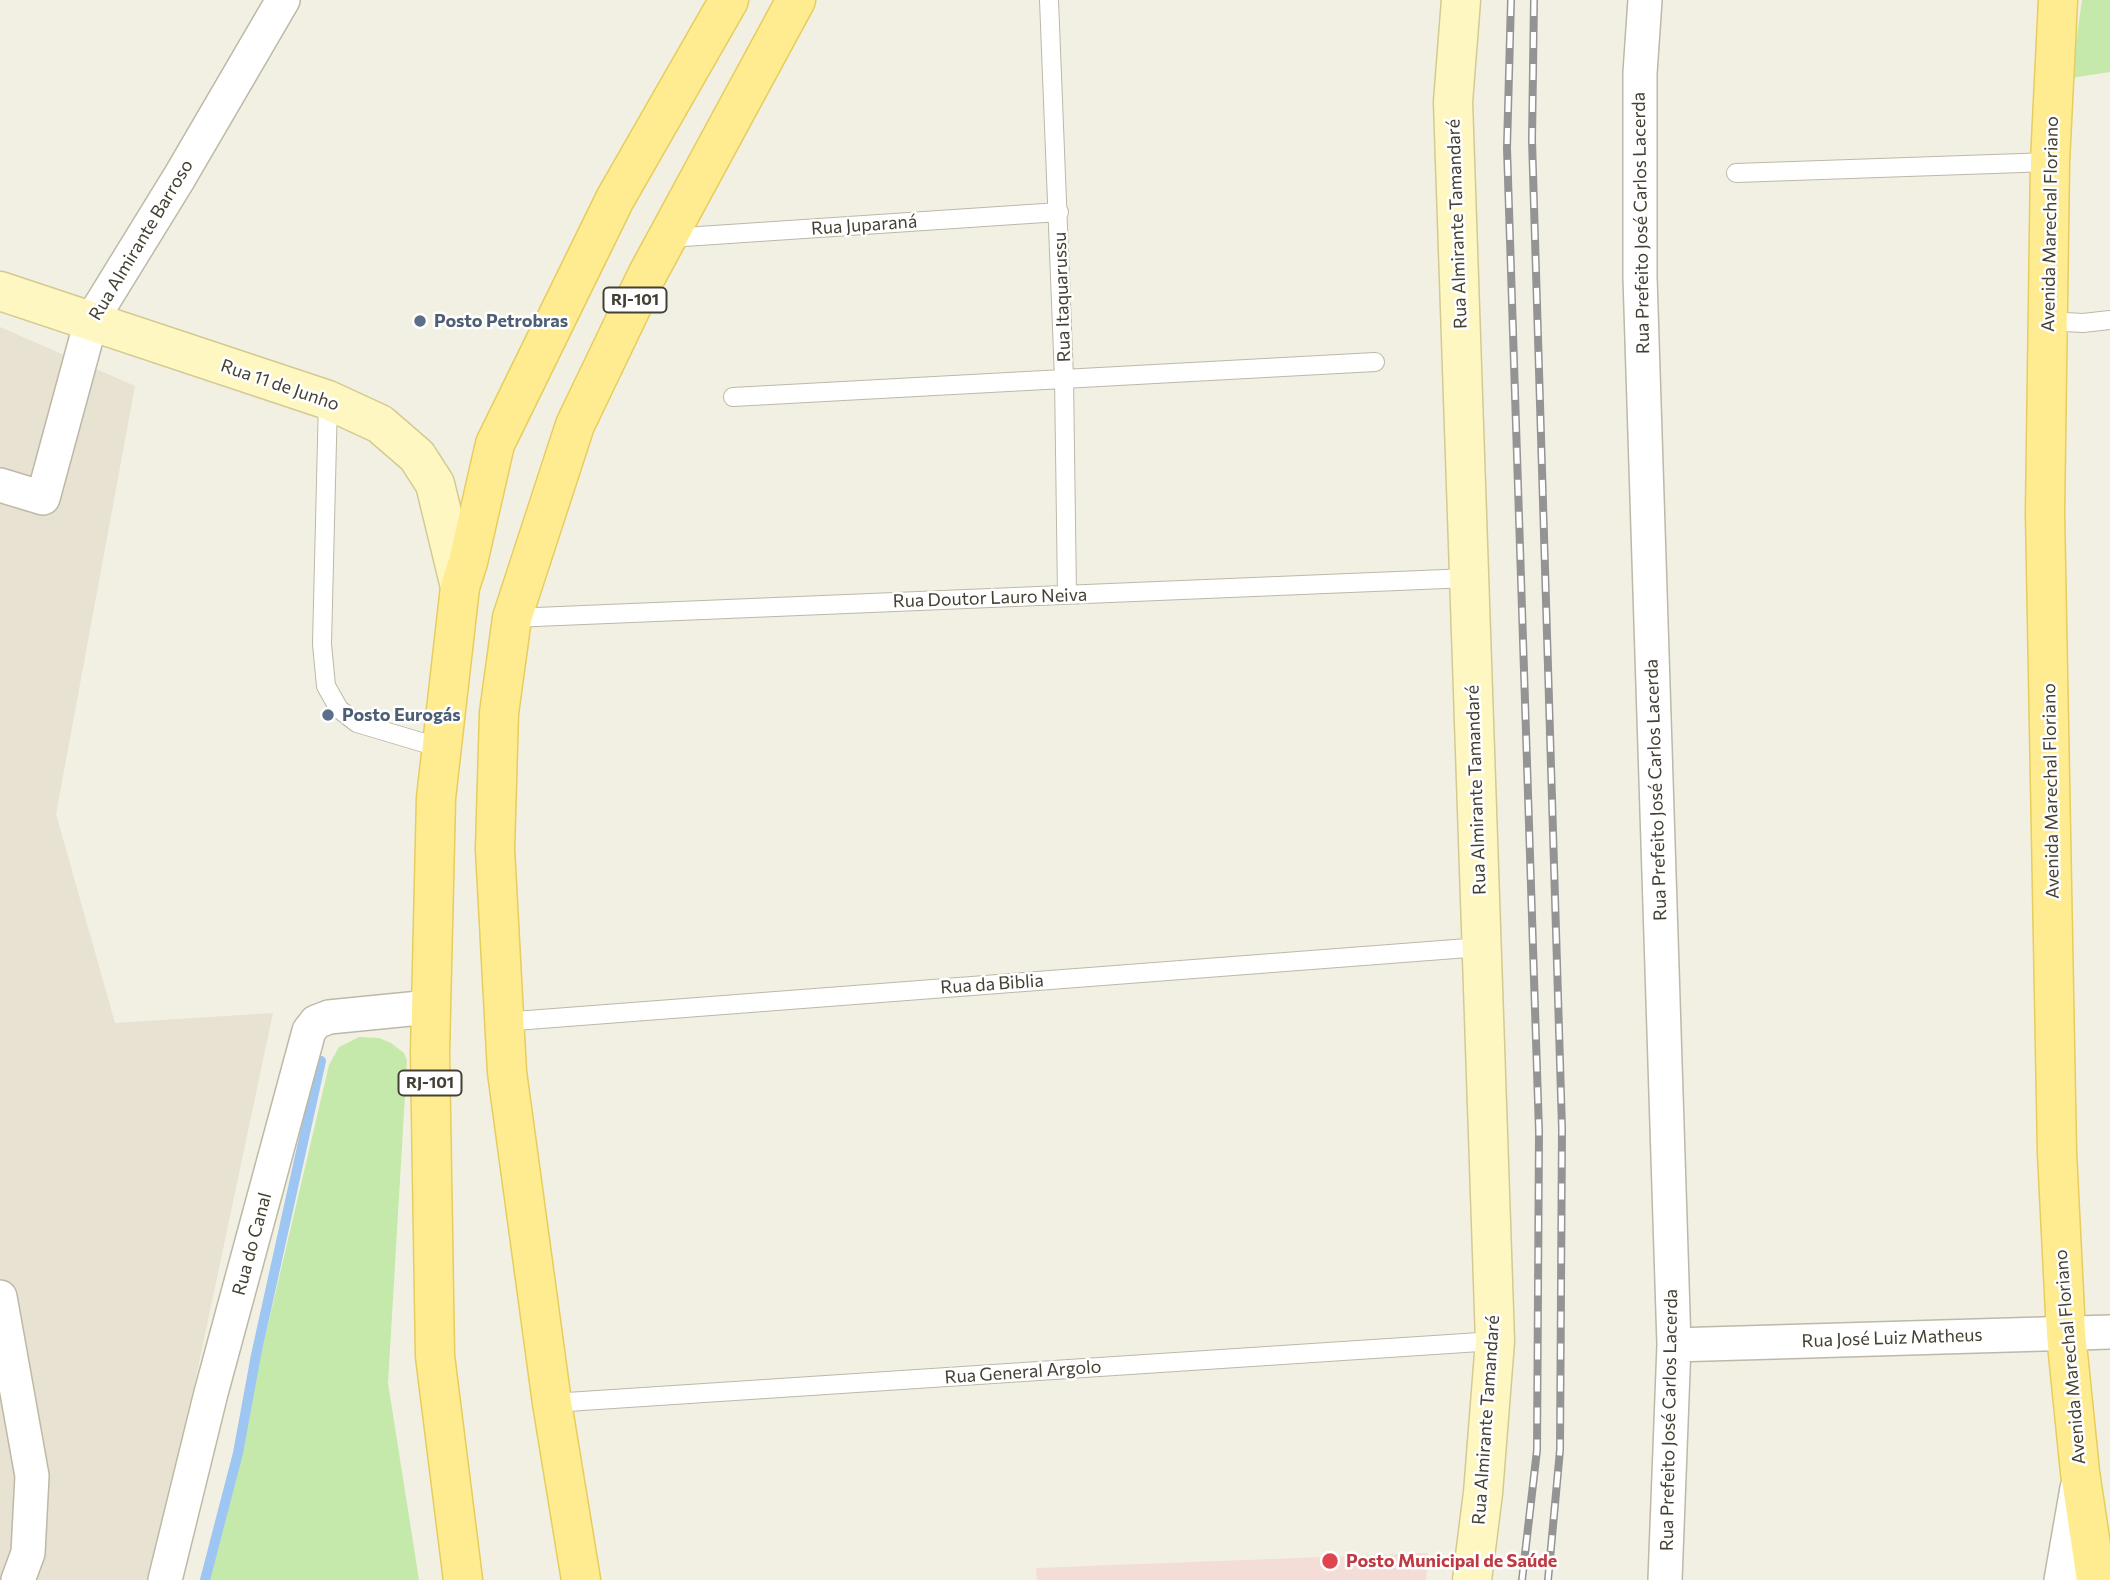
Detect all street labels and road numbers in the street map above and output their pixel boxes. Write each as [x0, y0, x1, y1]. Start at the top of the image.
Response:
street label: Rua Prefeito José Carlos Lacerda [1628, 92, 1654, 354]
street label: Avenida Marechal Floriano [2037, 116, 2063, 332]
street label: Rua Almirante Tamandaré [1443, 119, 1471, 329]
street label: Rua Almirante Barroso [84, 156, 198, 324]
street label: Rua Juparaná [810, 211, 918, 239]
street label: Rua Itaquarussu [1049, 231, 1075, 363]
road number: RJ-101 [604, 288, 666, 312]
street label: Rua 11 de Junho [218, 355, 342, 415]
street label: Rua Doutor Lauro Neiva [892, 584, 1088, 612]
street label: Rua Prefeito José Carlos Lacerda [1641, 659, 1671, 921]
street label: Avenida Marechal Floriano [2038, 683, 2064, 899]
street label: Rua Almirante Tamandaré [1462, 685, 1490, 895]
street label: Rua da Biblia [940, 970, 1044, 998]
road number: RJ-101 [398, 1070, 462, 1096]
street label: Rua do Canal [228, 1190, 276, 1298]
street label: Avenida Marechal Floriano [2050, 1249, 2090, 1465]
street label: Rua Prefeito José Carlos Lacerda [1656, 1289, 1682, 1551]
street label: Rua Almirante Tamandaré [1468, 1314, 1504, 1526]
street label: Rua José Luiz Matheus [1801, 1324, 1983, 1352]
street label: Rua General Argolo [944, 1356, 1102, 1388]

